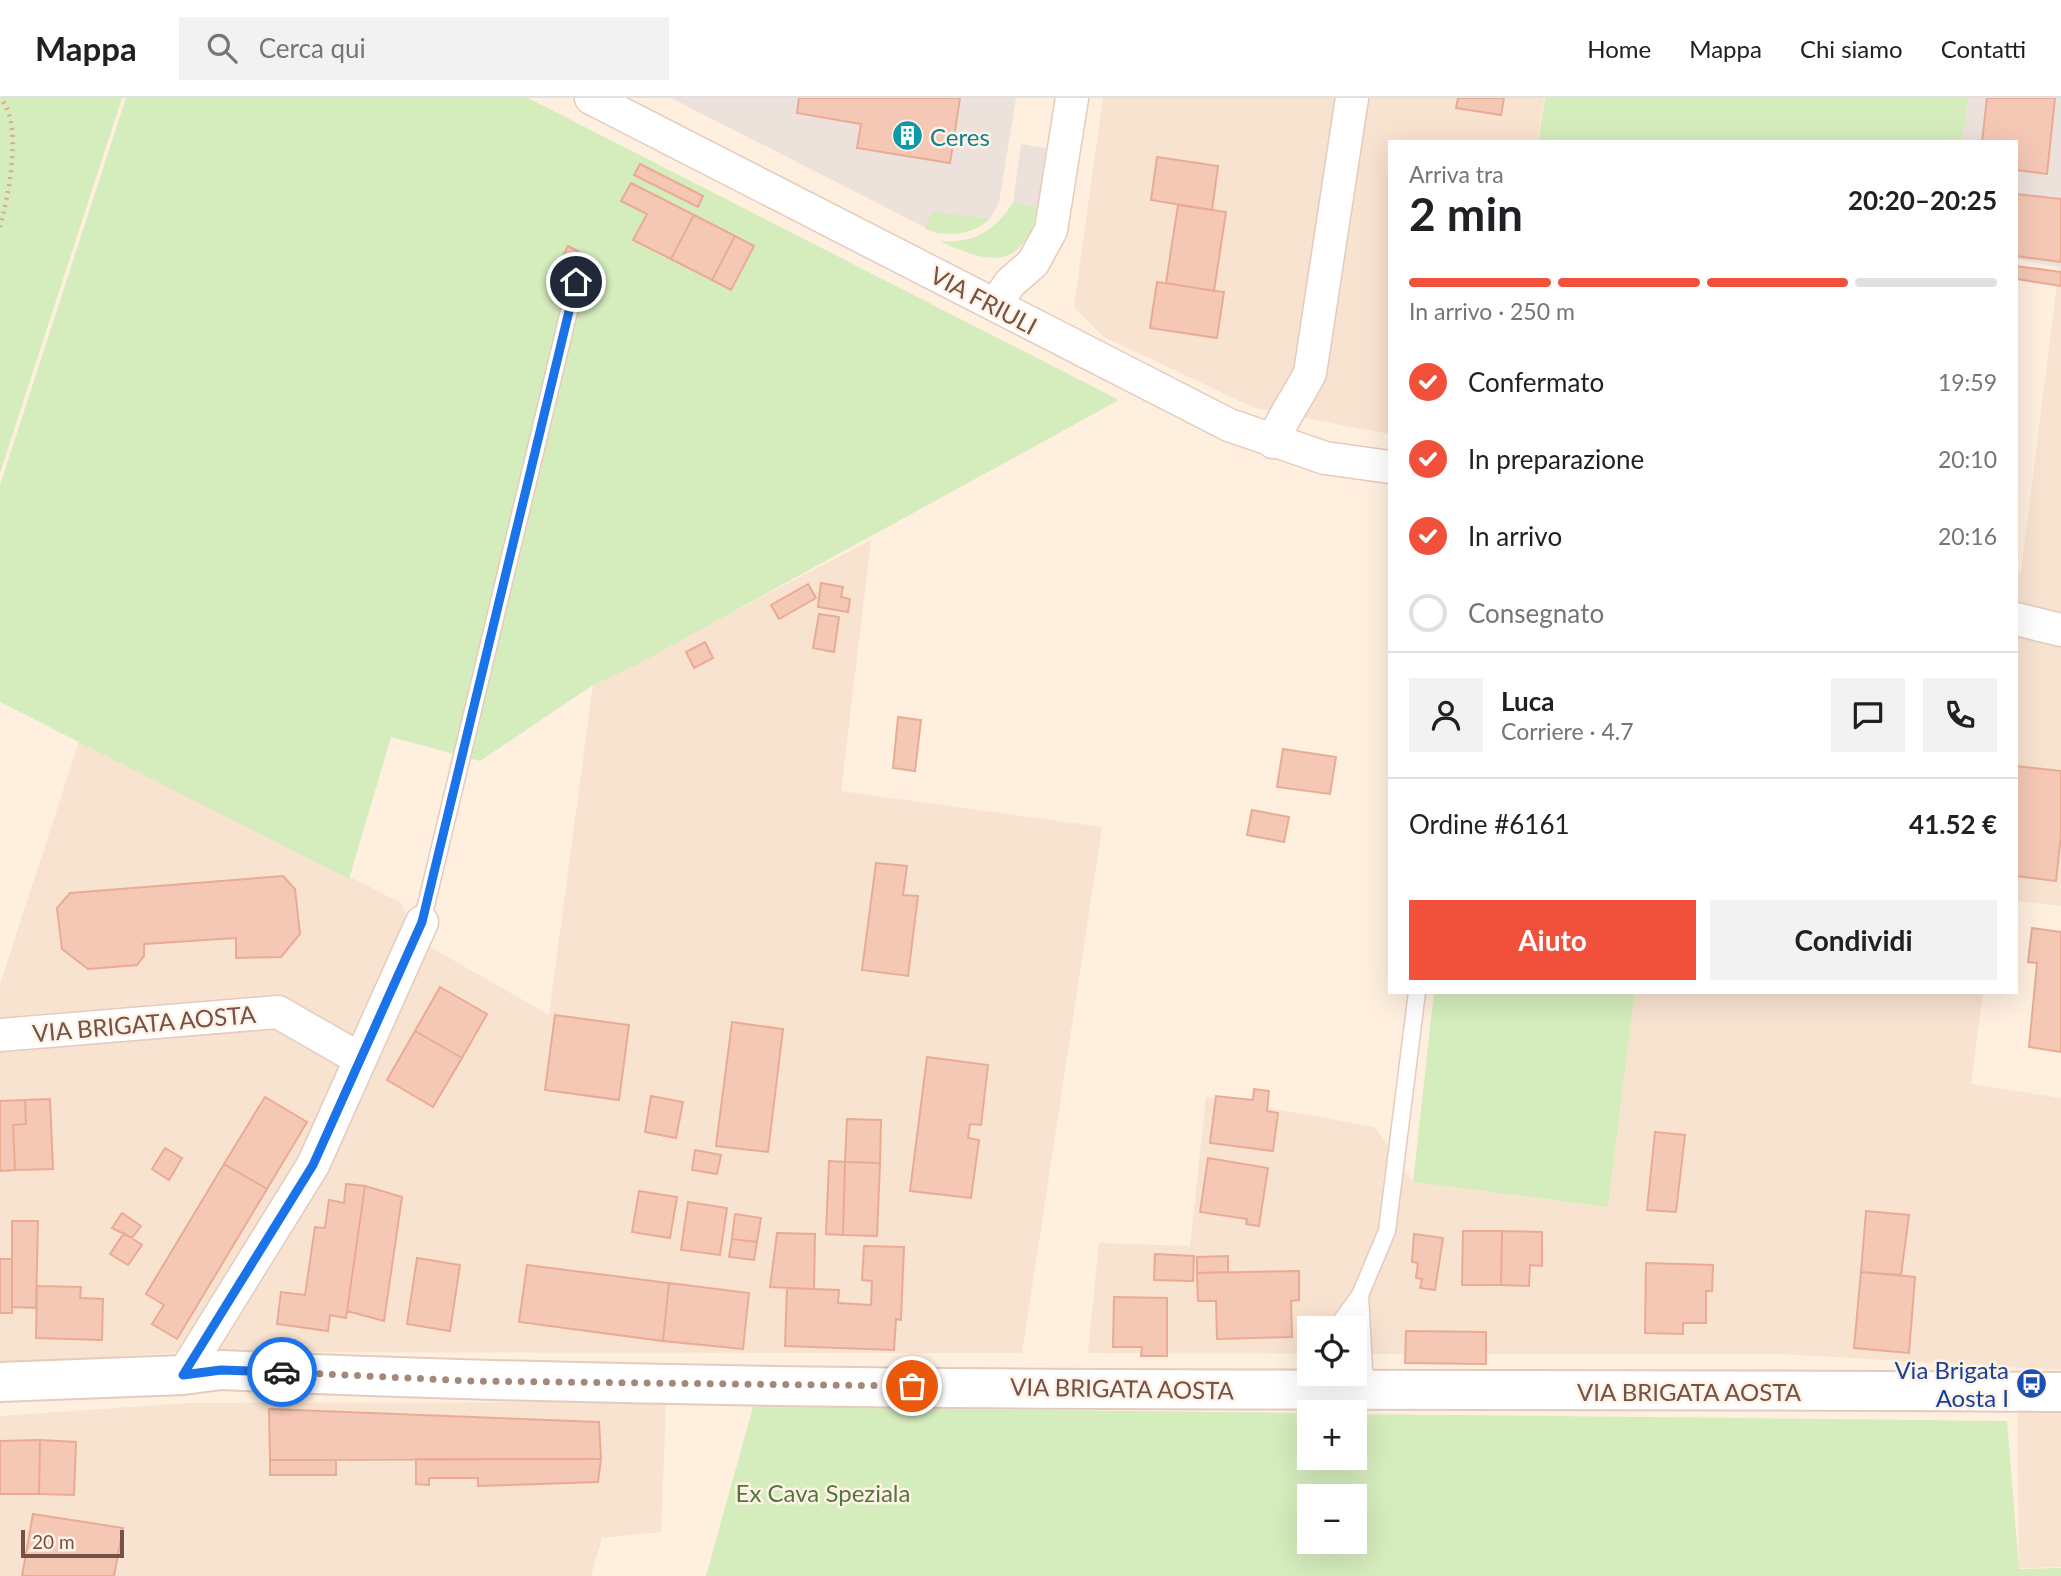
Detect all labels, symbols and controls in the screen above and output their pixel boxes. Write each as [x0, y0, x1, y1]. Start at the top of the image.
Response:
search box [179, 17, 669, 80]
text: Mappa [35, 28, 137, 68]
icon: search [203, 29, 241, 67]
text: Cerca qui [259, 32, 366, 64]
text: Home [1587, 34, 1651, 63]
text: Mappa [1689, 34, 1762, 63]
text: Chi siamo [1800, 34, 1903, 63]
text: Contatti [1941, 34, 2026, 63]
building icon: Ceres [890, 119, 924, 153]
place label: Ceres [930, 122, 990, 151]
text: Arriva tra [1409, 160, 1504, 188]
text: 20:20–20:25 [1848, 184, 1997, 216]
text: 2 min [1409, 186, 1523, 241]
pin [546, 252, 606, 312]
street label: VIA FRIULI [926, 260, 1042, 340]
icon: home [557, 263, 595, 301]
text: In arrivo · 250 m [1409, 297, 1575, 325]
icon: check [1409, 363, 1447, 401]
text: Confermato [1468, 366, 1604, 398]
text: 19:59 [1938, 368, 1997, 396]
icon: check [1409, 440, 1447, 478]
text: In preparazione [1468, 443, 1644, 475]
text: 20:10 [1938, 445, 1997, 473]
icon: check [1409, 517, 1447, 555]
text: In arrivo [1468, 520, 1562, 552]
text: 20:16 [1938, 522, 1997, 550]
text: Consegnato [1468, 597, 1604, 629]
button: person [1409, 678, 1483, 752]
button: chat [1831, 678, 1905, 752]
button: phone [1923, 678, 1997, 752]
text: Luca [1501, 685, 1554, 717]
text: Corriere · 4.7 [1501, 717, 1634, 745]
text: Ordine #6161 [1409, 808, 1570, 840]
text: 41.52 € [1909, 808, 1997, 840]
button: Aiuto [1409, 900, 1696, 980]
button: Condividi [1710, 900, 1997, 980]
street label: VIA BRIGATA AOSTA [31, 999, 257, 1047]
map controls [1297, 1316, 1367, 1554]
button: locate [1297, 1316, 1367, 1386]
courier [247, 1337, 317, 1407]
icon: car [263, 1353, 301, 1391]
place label: Via Brigata Aosta I [1894, 1355, 2009, 1412]
pin [882, 1356, 942, 1416]
bus stop icon: Via Brigata Aosta I [2015, 1366, 2049, 1400]
icon: bag [893, 1367, 931, 1405]
street label: VIA BRIGATA AOSTA [1010, 1372, 1235, 1404]
street label: VIA BRIGATA AOSTA [1577, 1377, 1802, 1406]
button: + [1297, 1400, 1367, 1470]
park label: Ex Cava Speziala [736, 1478, 910, 1507]
button: − [1297, 1484, 1367, 1554]
scale bar [21, 1527, 124, 1559]
text: 20 m [32, 1530, 75, 1553]

